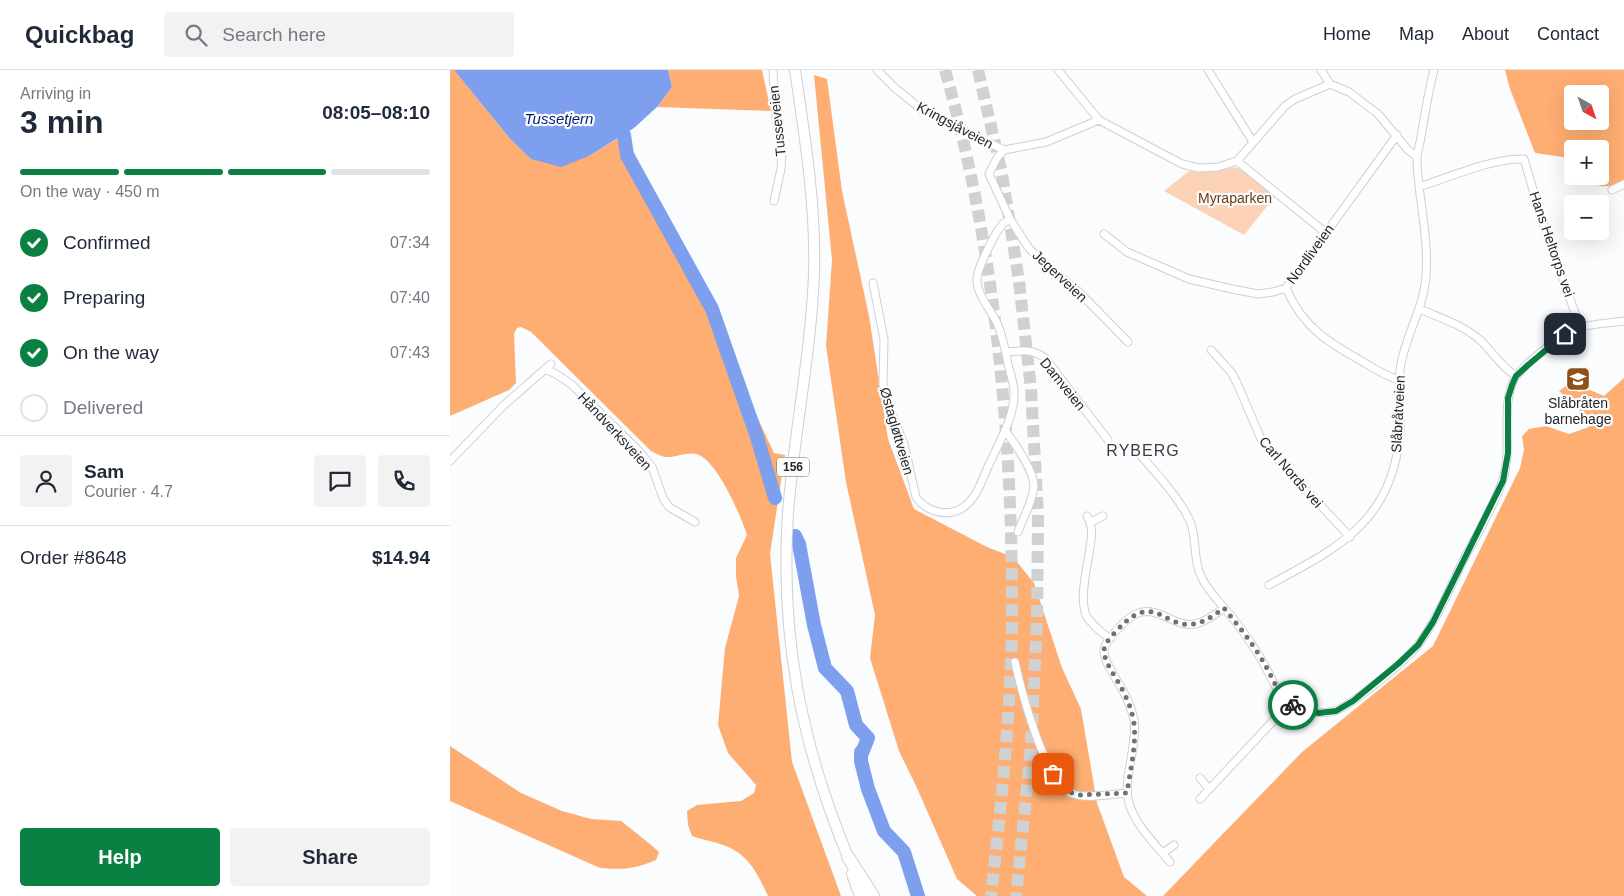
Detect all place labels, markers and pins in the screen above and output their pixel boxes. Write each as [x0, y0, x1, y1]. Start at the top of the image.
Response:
pin [1544, 313, 1586, 355]
school or university icon: Slåbråten barnehage [1565, 366, 1591, 392]
place label: Slåbråten barnehage [1545, 395, 1612, 427]
pin [1032, 753, 1074, 795]

